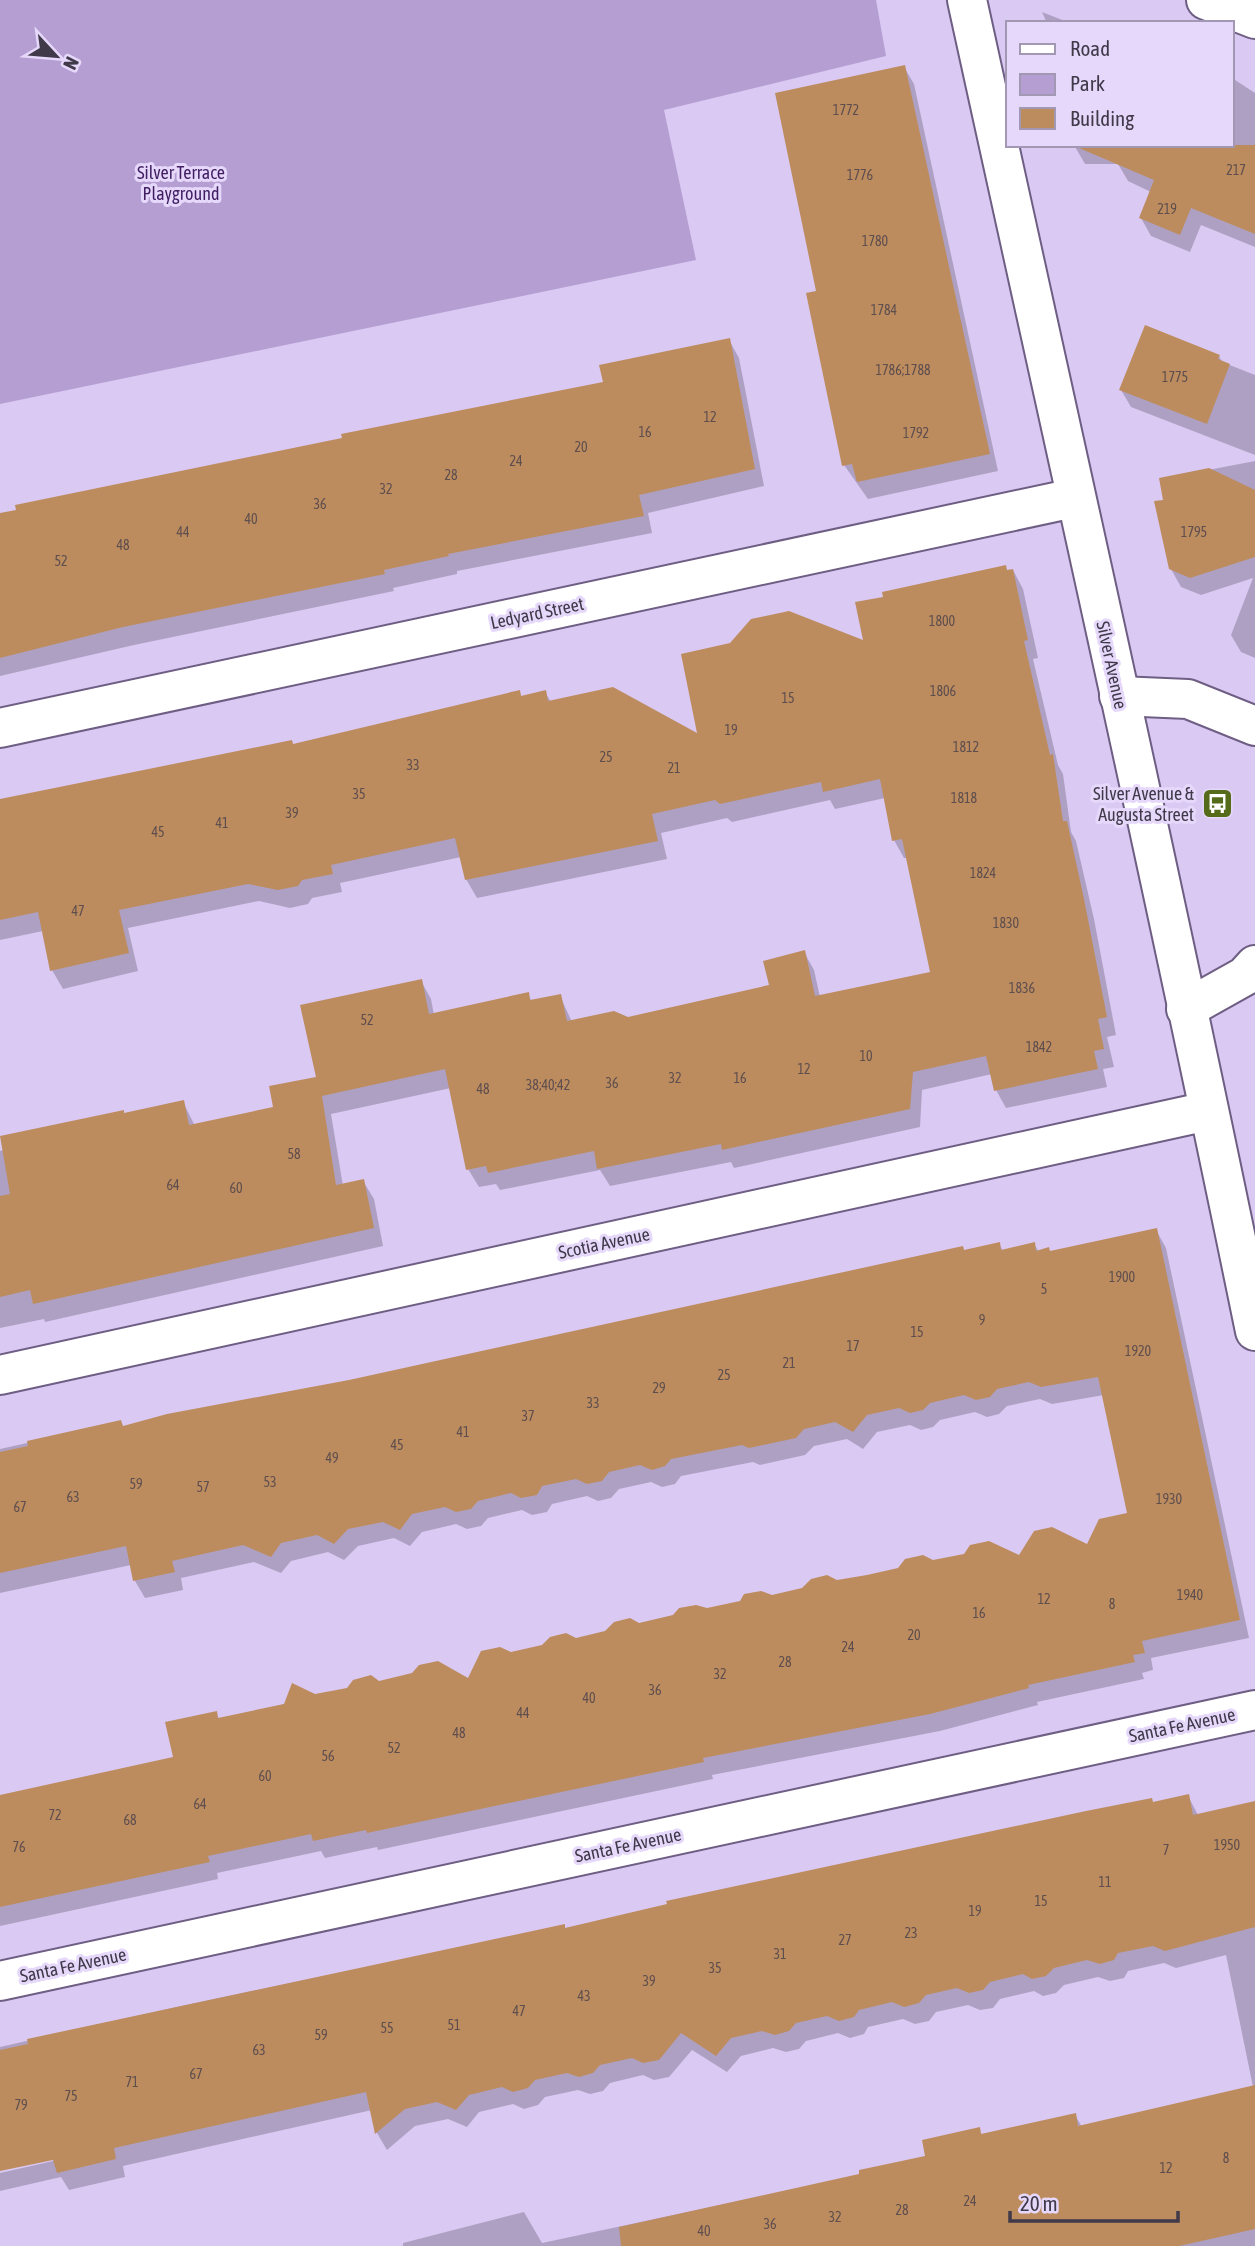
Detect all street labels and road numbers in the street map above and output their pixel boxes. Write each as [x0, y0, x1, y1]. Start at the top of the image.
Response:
street label: Ledyard Street [488, 593, 586, 633]
street label: Silver Avenue [1092, 619, 1132, 711]
street label: Scotia Avenue [556, 1223, 652, 1263]
street label: Santa Fe Avenue [1127, 1703, 1237, 1747]
street label: Santa Fe Avenue [573, 1823, 683, 1867]
street label: Santa Fe Avenue [18, 1943, 128, 1987]

